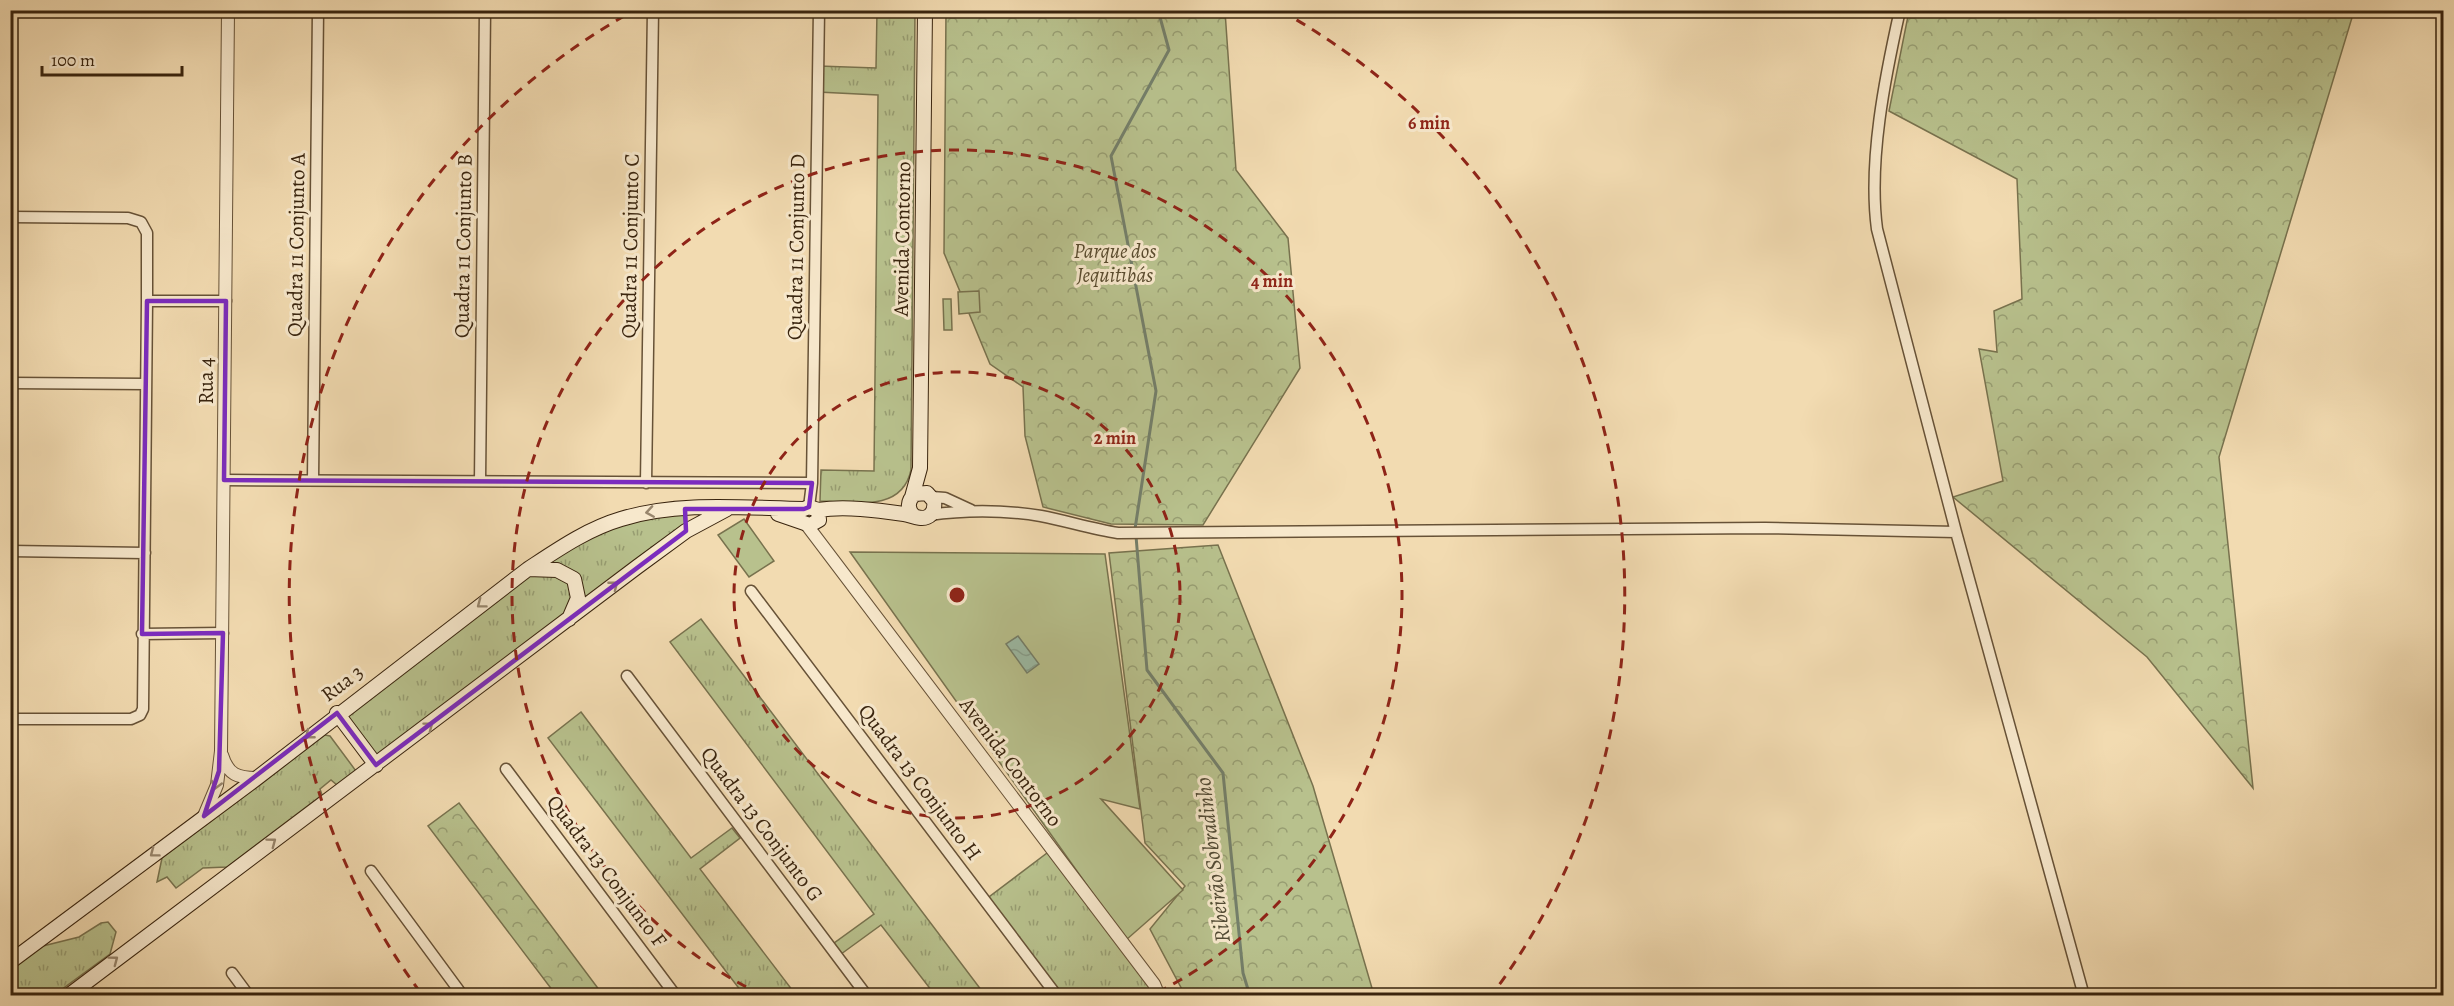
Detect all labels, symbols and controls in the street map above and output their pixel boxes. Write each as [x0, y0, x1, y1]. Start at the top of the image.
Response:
scale bar [42, 39, 182, 77]
text: 100 m [51, 48, 95, 72]
text: 6 min [1408, 111, 1450, 135]
street label: Quadra 11 Conjunto A [280, 152, 312, 337]
street label: Quadra 11 Conjunto C [614, 153, 646, 339]
street label: Quadra 11 Conjunto B [447, 154, 479, 338]
street label: Quadra 11 Conjunto D [780, 154, 812, 340]
street label: Avenida Contorno [887, 161, 917, 318]
park label: Parque dos Jequitibás [1074, 237, 1156, 289]
text: 4 min [1251, 269, 1293, 293]
street label: Rua 4 [192, 357, 220, 405]
text: 2 min [1094, 426, 1136, 450]
one-way arrow [646, 506, 655, 518]
one-way arrow [607, 582, 618, 593]
centre of rings [947, 585, 967, 605]
one-way arrow [476, 597, 487, 608]
street label: Rua 3 [315, 658, 369, 708]
street label: Avenida Contorno [953, 691, 1069, 832]
street label: Quadra 13 Conjunto H [852, 698, 988, 866]
one-way arrow [422, 722, 433, 733]
one-way arrow [305, 728, 316, 739]
street label: Quadra 13 Conjunto G [694, 741, 830, 907]
water label: Ribeirão Sobradinho [1188, 776, 1238, 944]
one-way arrow [211, 779, 223, 789]
street label: Quadra 13 Conjunto F [540, 789, 674, 953]
one-way arrow [266, 838, 277, 849]
one-way arrow [149, 846, 160, 857]
one-way arrow [107, 956, 118, 967]

